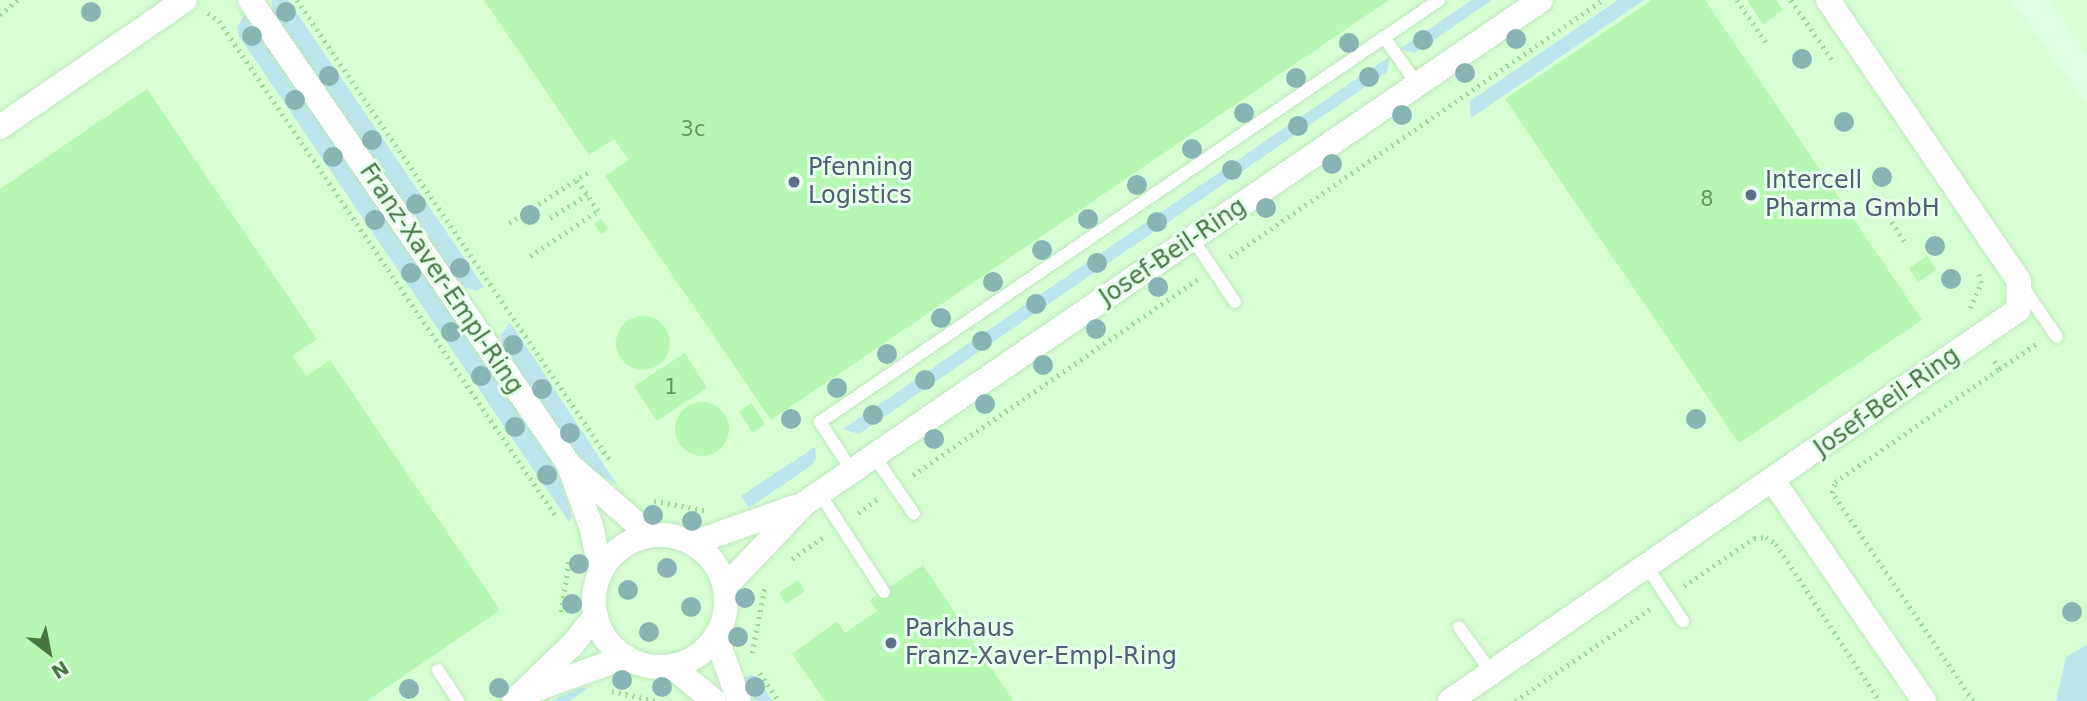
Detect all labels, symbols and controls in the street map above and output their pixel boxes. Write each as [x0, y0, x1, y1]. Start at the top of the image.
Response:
house number: 3c [681, 116, 705, 142]
place label: Pfenning Logistics [808, 154, 913, 210]
street label: Franz-Xaver-Empl-Ring [353, 158, 529, 400]
place label: Intercell Pharma GmbH [1765, 167, 1940, 223]
marker: Pfenning Logistics [786, 174, 802, 190]
house number: 8 [1700, 186, 1714, 212]
marker: Intercell Pharma GmbH [1743, 187, 1759, 203]
street label: Josef-Beil-Ring [1094, 192, 1252, 312]
street label: Josef-Beil-Ring [1809, 341, 1965, 463]
house number: 1 [664, 374, 678, 400]
place label: Parkhaus Franz-Xaver-Empl-Ring [905, 615, 1177, 671]
north arrow [14, 617, 84, 687]
marker: Parkhaus Franz-Xaver-Empl-Ring [883, 635, 899, 651]
text: N [48, 656, 73, 683]

